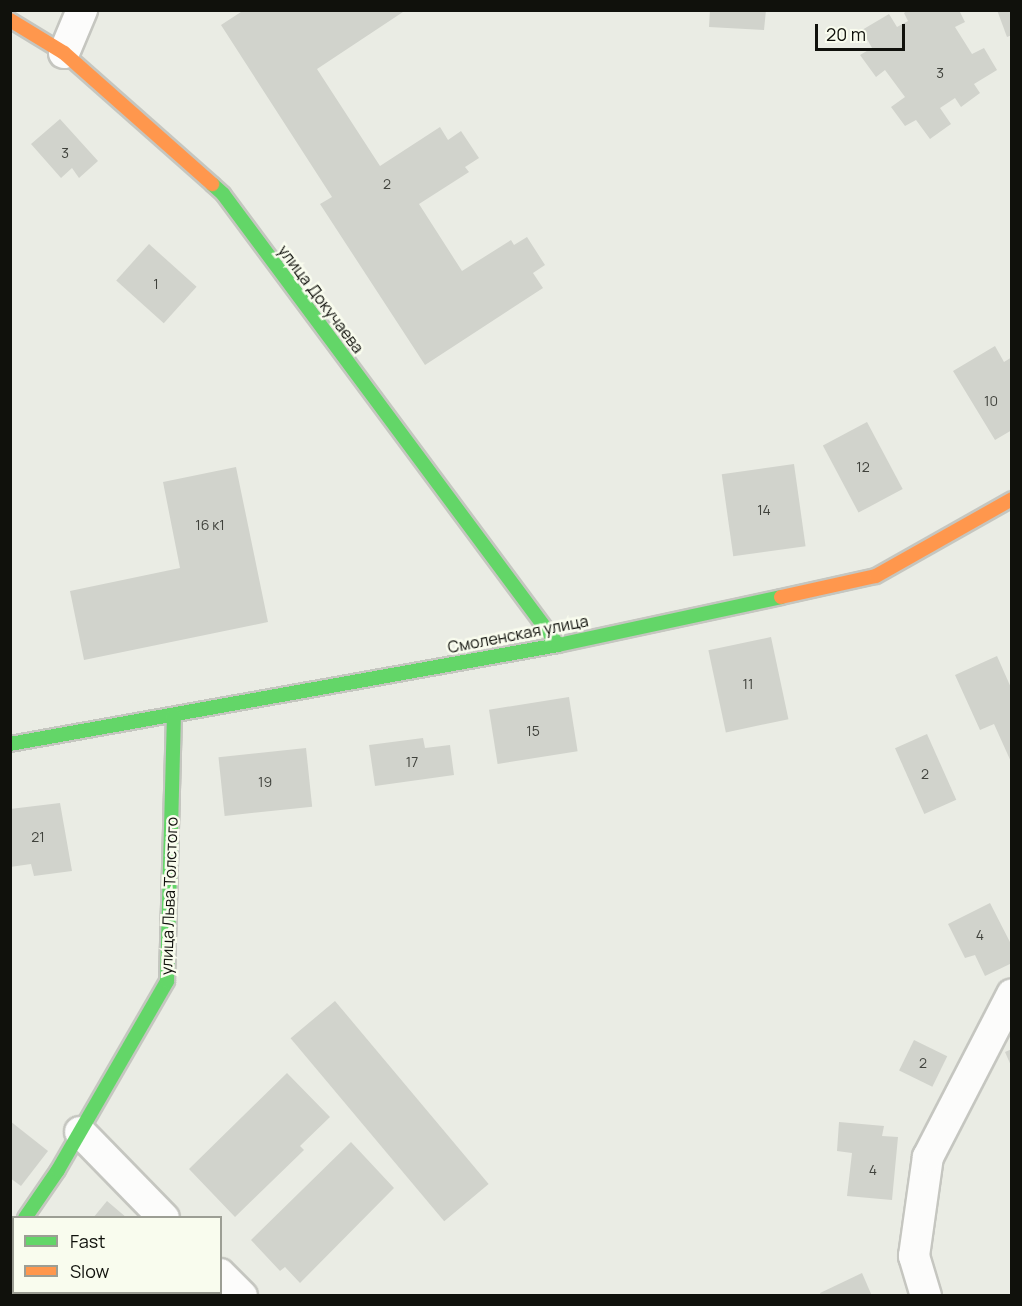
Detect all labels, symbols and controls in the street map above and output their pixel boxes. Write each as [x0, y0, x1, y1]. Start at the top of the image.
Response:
scale bar [818, 12, 908, 50]
text: 20 m [826, 22, 866, 46]
house number: 3 [936, 65, 944, 81]
house number: 3 [61, 145, 69, 161]
house number: 2 [383, 176, 391, 192]
street label: улица Докучаева [274, 241, 368, 357]
house number: 1 [153, 276, 159, 292]
house number: 10 [984, 393, 998, 409]
house number: 12 [856, 459, 870, 475]
house number: 14 [757, 502, 771, 518]
house number: 16 к1 [195, 517, 225, 533]
street label: Смоленская улица [446, 611, 590, 657]
house number: 11 [743, 676, 753, 692]
house number: 15 [526, 723, 540, 739]
house number: 17 [406, 754, 418, 770]
house number: 2 [921, 766, 929, 782]
house number: 19 [258, 774, 272, 790]
street label: улица Льва Толстого [157, 817, 181, 975]
house number: 21 [31, 829, 45, 845]
house number: 4 [976, 927, 984, 943]
house number: 2 [919, 1055, 927, 1071]
house number: 4 [869, 1162, 877, 1178]
legend [12, 1216, 222, 1294]
text: Fast [70, 1229, 105, 1253]
text: Slow [70, 1259, 109, 1283]

